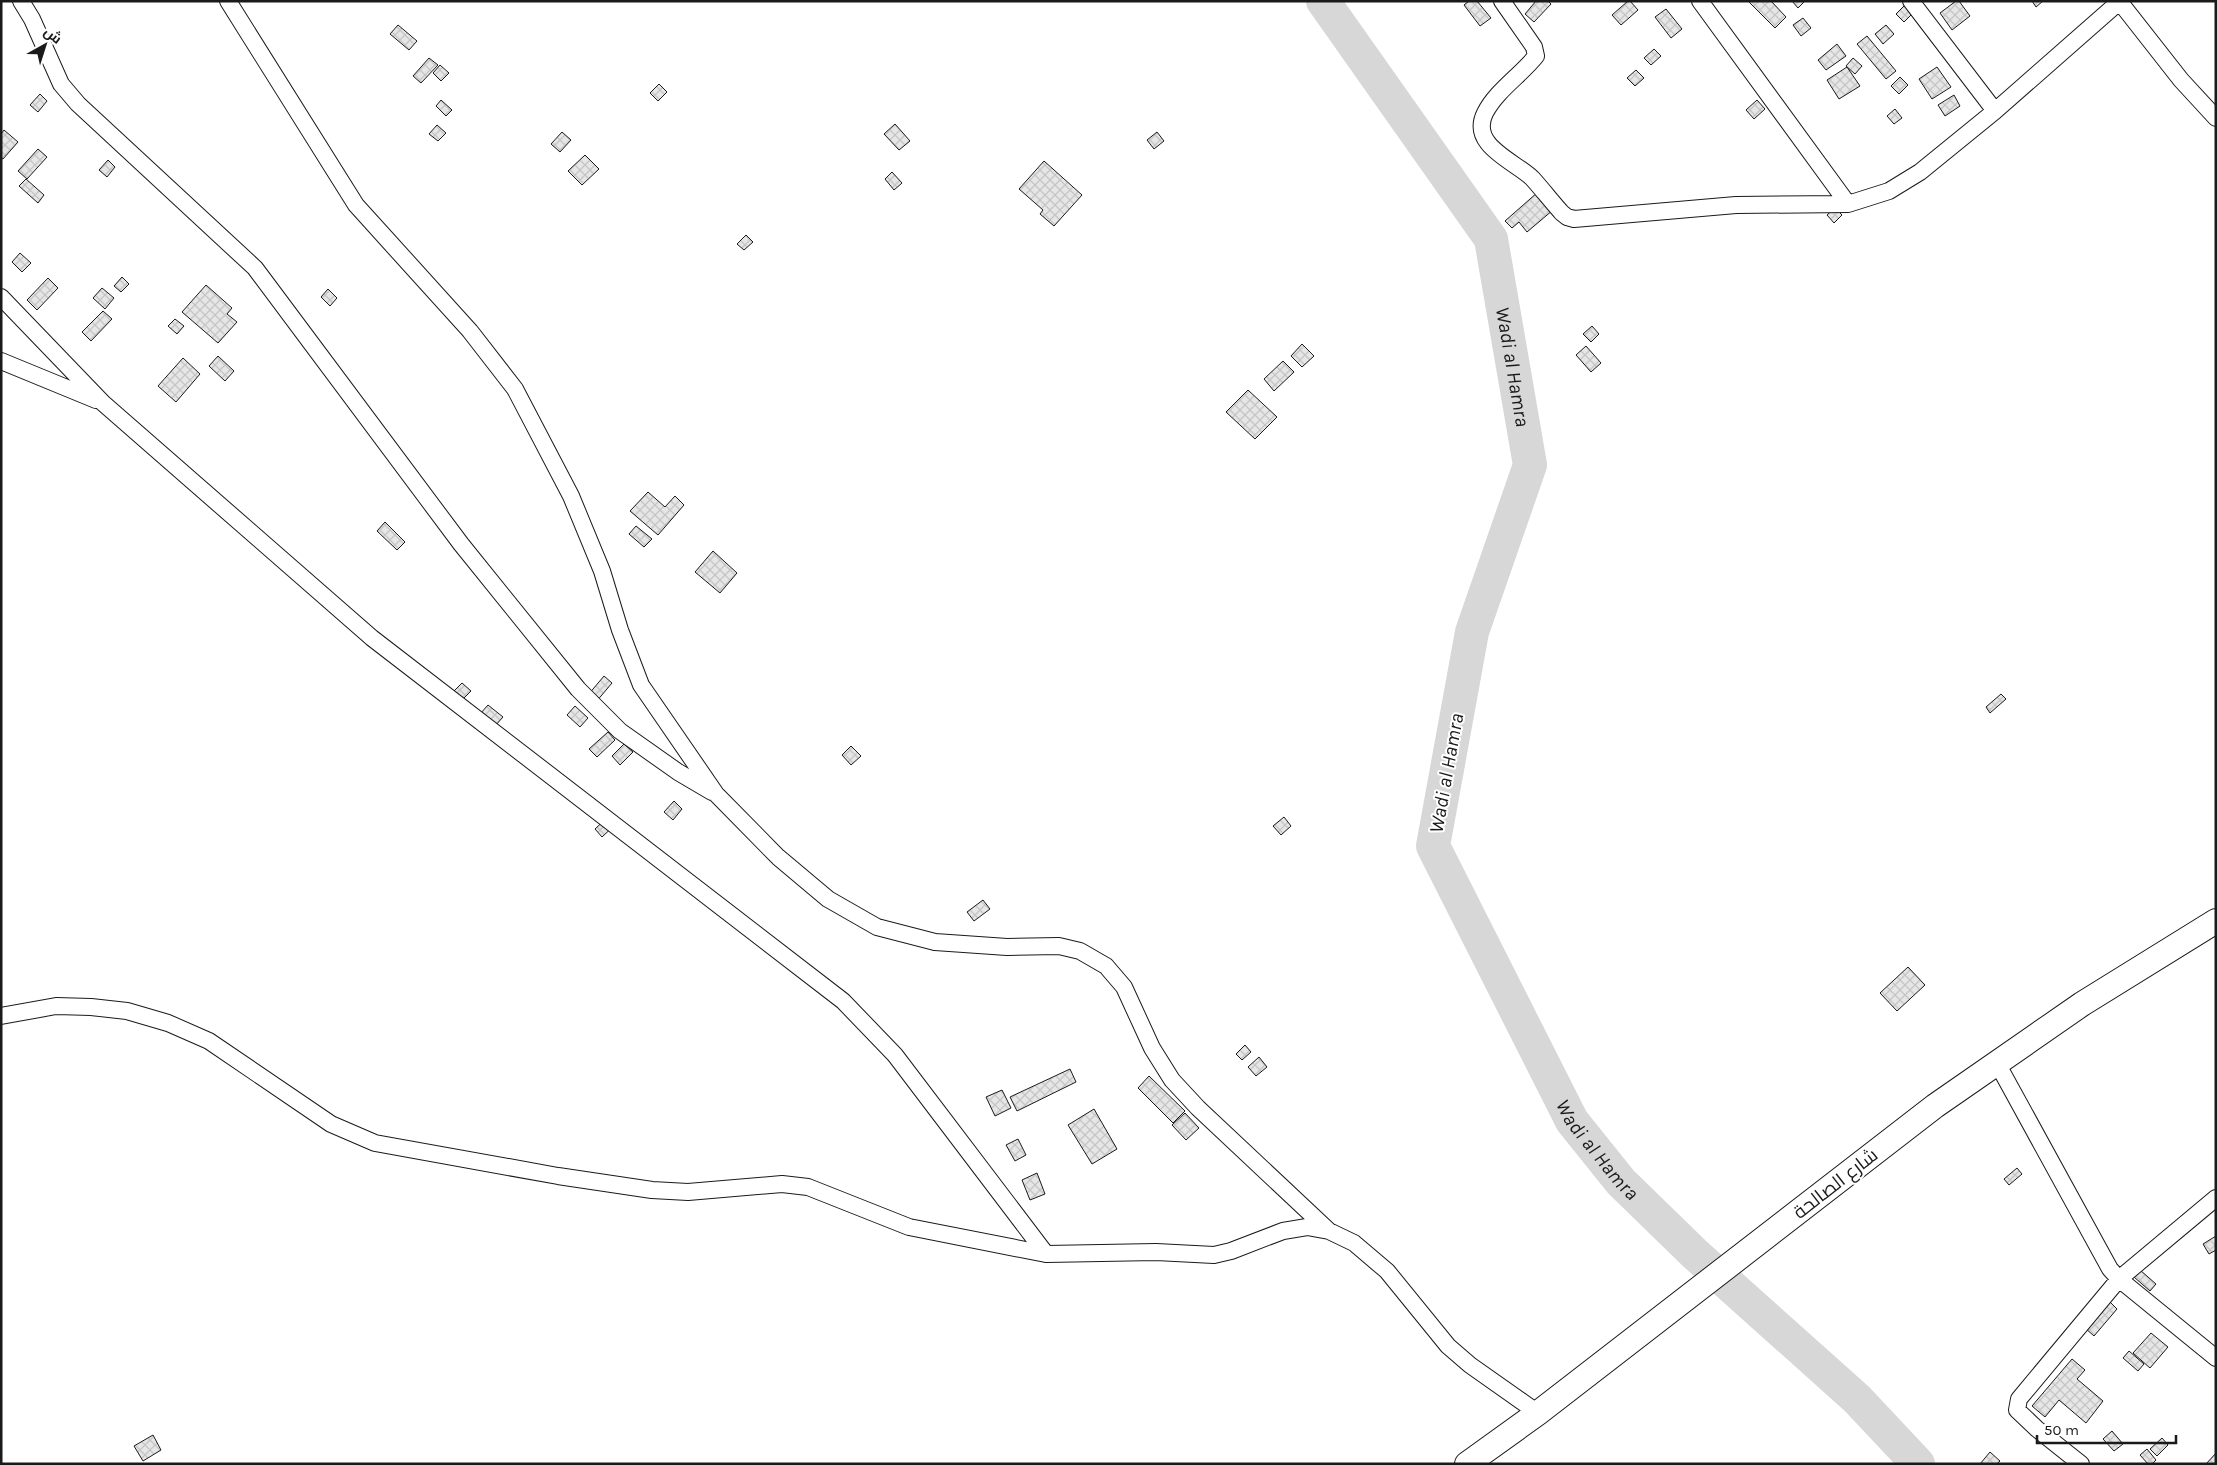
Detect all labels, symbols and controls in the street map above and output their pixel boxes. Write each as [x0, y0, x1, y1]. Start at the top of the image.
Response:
north arrow [20, 20, 70, 70]
text: ش [41, 23, 65, 48]
water label: Wadi al Hamra [1491, 305, 1534, 429]
water label: Wadi al Hamra [1425, 711, 1468, 835]
water label: Wadi al Hamra [1551, 1096, 1643, 1205]
street label: شارع الصالحة [1789, 1144, 1883, 1225]
scale bar [2037, 1412, 2176, 1444]
text: 50 m [2044, 1421, 2079, 1439]

